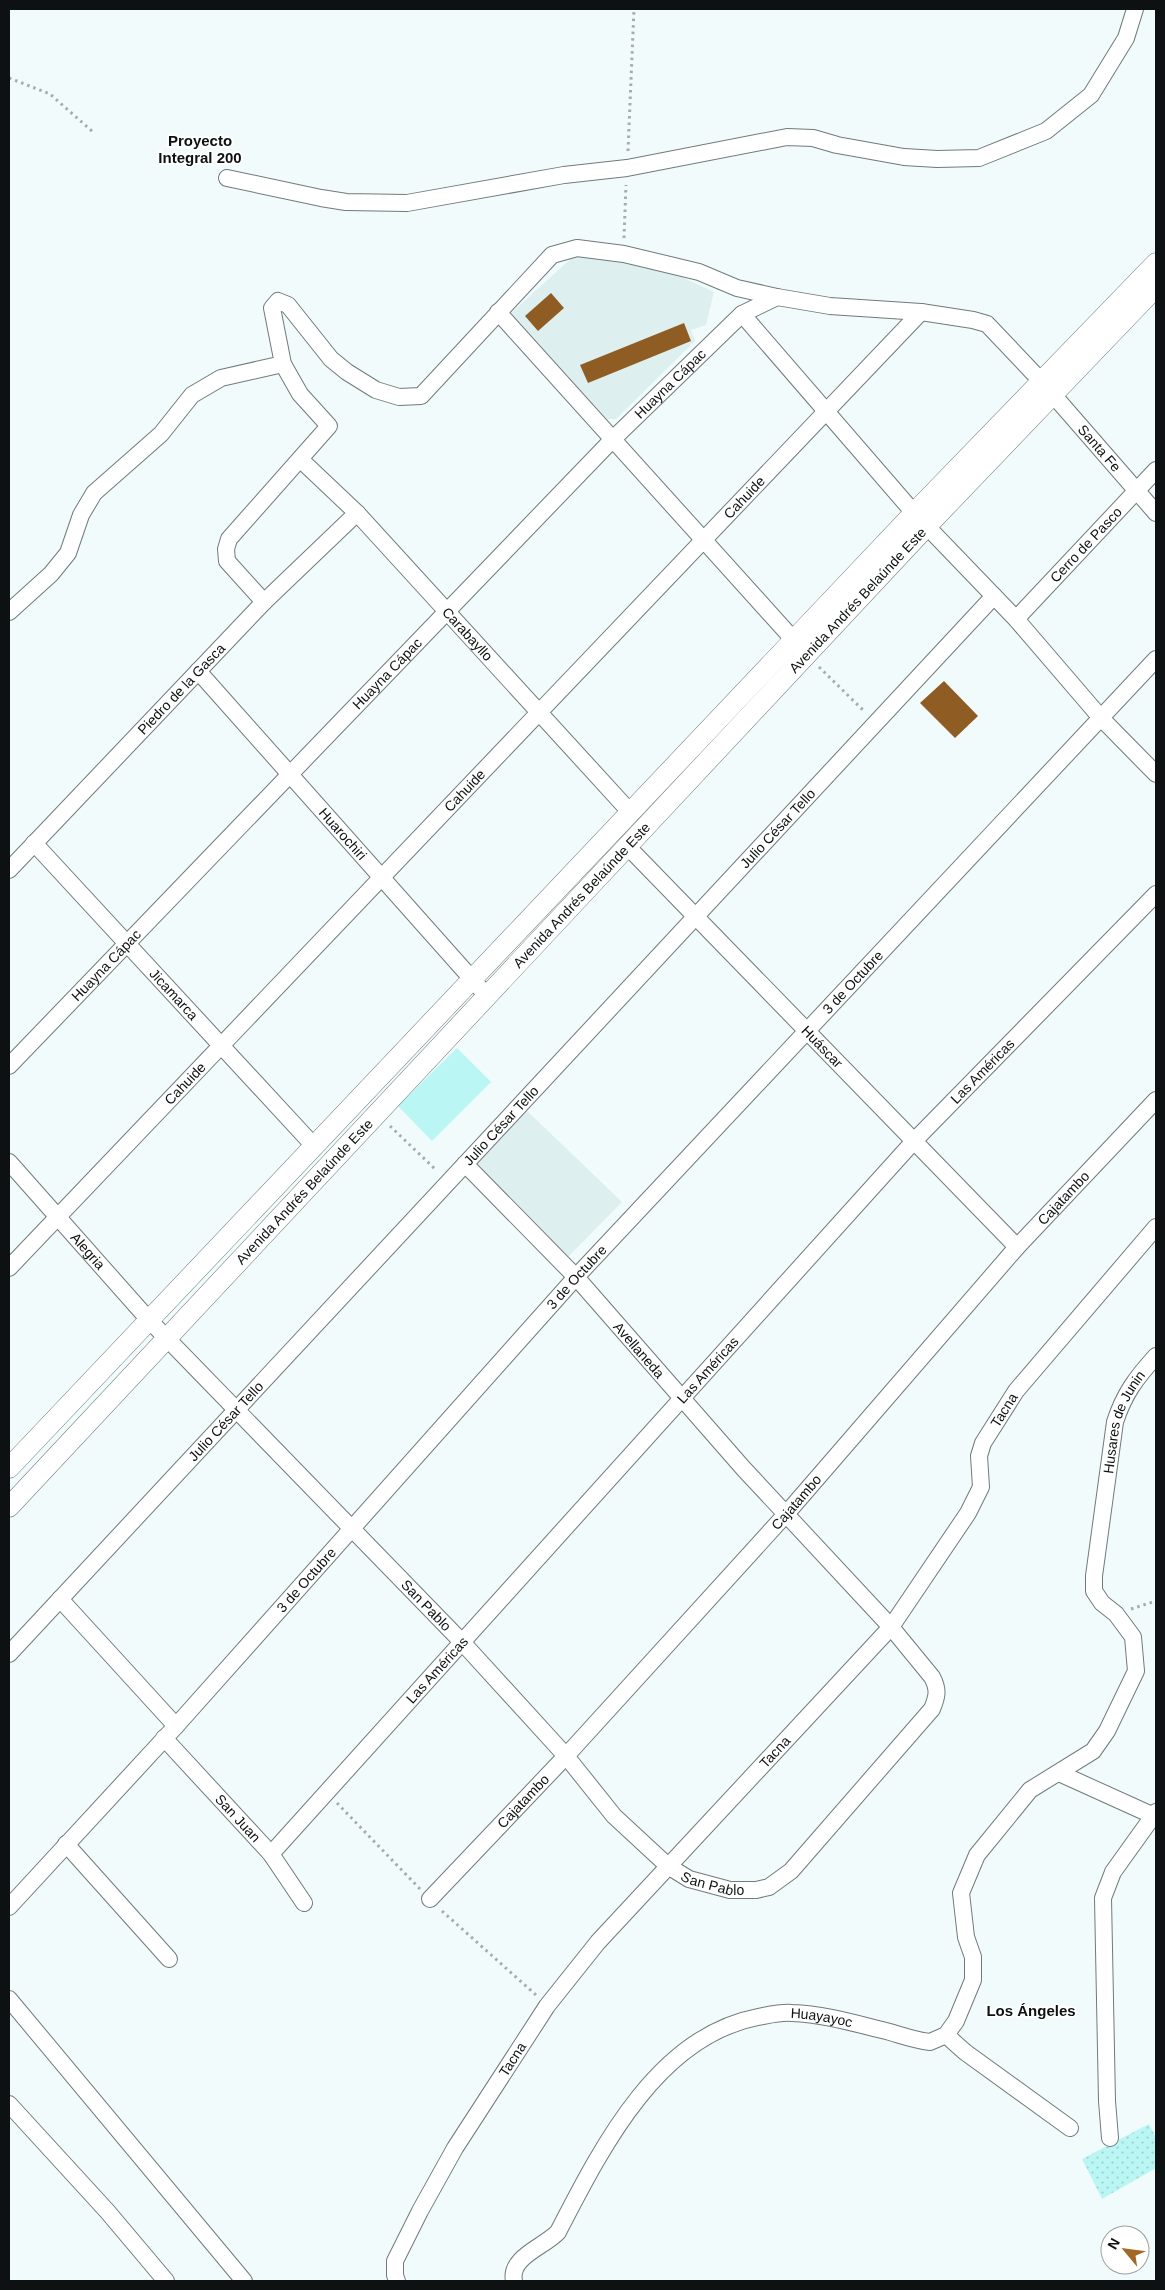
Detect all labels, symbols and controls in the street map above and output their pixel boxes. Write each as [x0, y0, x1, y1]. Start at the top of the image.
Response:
district label: Proyecto Integral 200 [158, 132, 242, 166]
street label: Huayna Cápac [631, 346, 709, 422]
street label: Santa Fe [1075, 421, 1124, 475]
street label: Cahuide [720, 473, 768, 522]
street label: Cerro de Pasco [1047, 504, 1125, 586]
street label: Avenida Andrés Belaúnde Este [786, 524, 930, 676]
street label: Carabayllo [439, 604, 496, 664]
street label: Huayna Cápac [349, 635, 425, 712]
street label: Piedro de la Gasca [134, 640, 228, 738]
street label: Cahuide [441, 766, 489, 815]
street label: Julio César Tello [737, 785, 819, 871]
street label: Huarochiri [316, 805, 370, 863]
street label: Avenida Andrés Belaúnde Este [510, 819, 653, 971]
street label: Huayna Cápac [68, 926, 144, 1004]
street label: 3 de Octubre [819, 947, 886, 1017]
street label: Jicamarca [146, 965, 201, 1023]
street label: Huáscar [798, 1022, 846, 1071]
street label: Las Américas [947, 1035, 1018, 1107]
street label: Cahuide [161, 1059, 209, 1108]
street label: Julio César Tello [460, 1082, 542, 1169]
street label: Avenida Andrés Belaúnde Este [232, 1115, 376, 1267]
street label: Cajatambo [1034, 1168, 1093, 1228]
street label: Alegria [67, 1229, 109, 1273]
street label: 3 de Octubre [543, 1242, 610, 1312]
street label: Avellaneda [610, 1319, 668, 1381]
street label: Las Américas [674, 1333, 742, 1406]
street label: Husares de Junin [1100, 1367, 1148, 1475]
street label: Julio César Tello [185, 1378, 267, 1464]
street label: Tacna [987, 1390, 1021, 1430]
street label: Cajatambo [768, 1471, 825, 1533]
street label: 3 de Octubre [273, 1544, 339, 1615]
street label: San Pablo [398, 1577, 455, 1634]
street label: Las Américas [403, 1633, 471, 1706]
street label: Tacna [756, 1733, 794, 1771]
street label: Cajatambo [494, 1771, 552, 1831]
street label: San Juan [212, 1791, 264, 1845]
street label: San Pablo [678, 1868, 744, 1899]
district label: Los Ángeles [986, 2002, 1076, 2019]
street label: Huayayoc [790, 2005, 854, 2030]
street label: Tacna [496, 2039, 529, 2079]
north arrow [1100, 2225, 1150, 2275]
text: N [1104, 2235, 1123, 2252]

